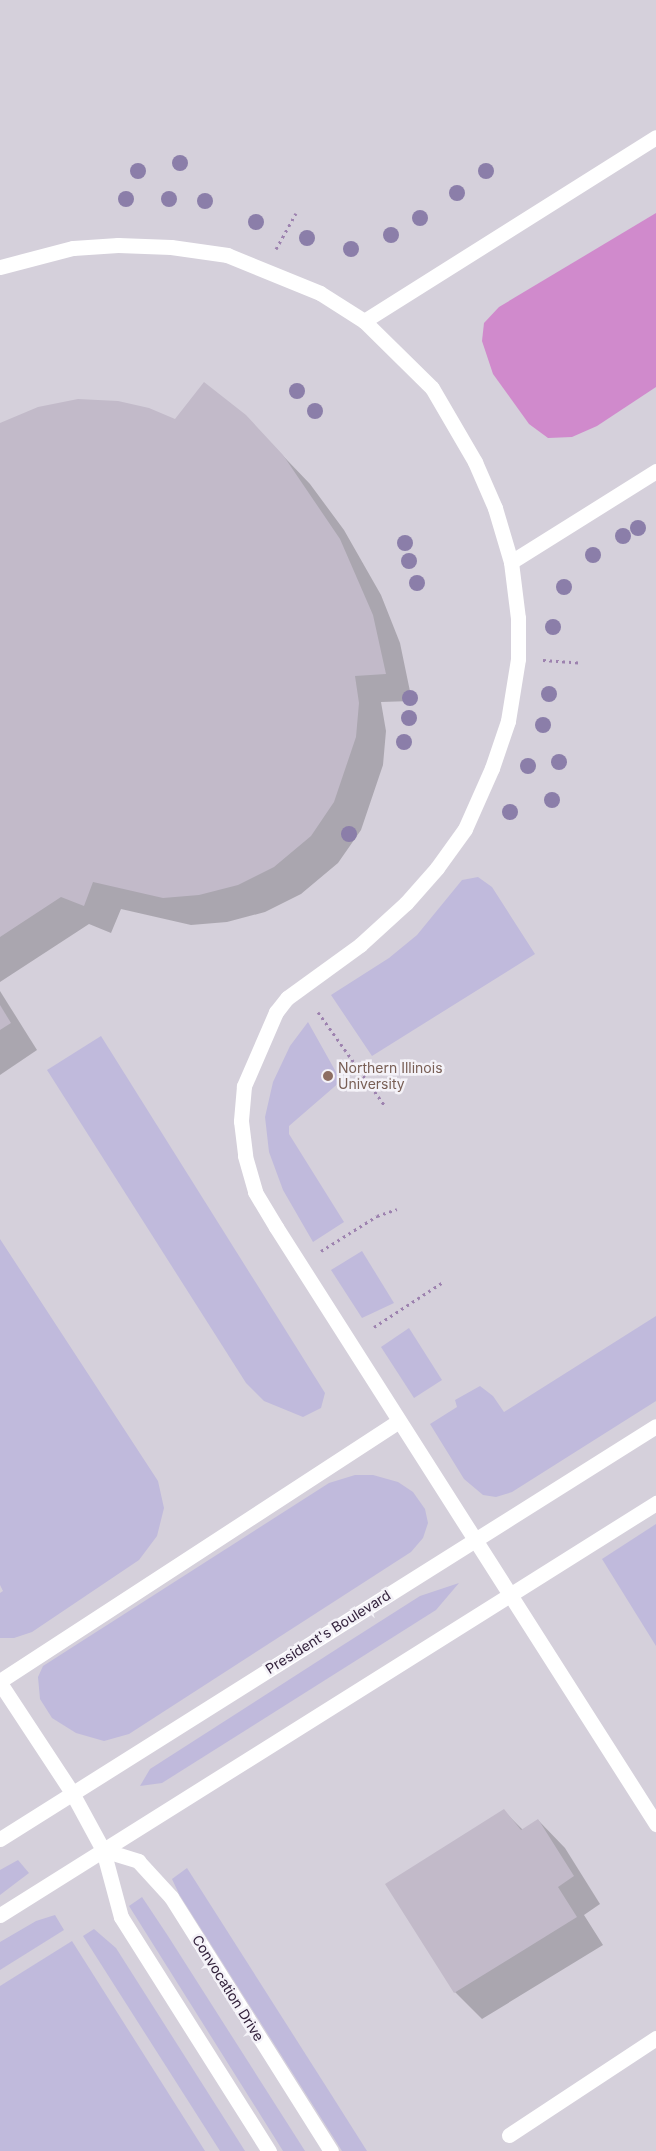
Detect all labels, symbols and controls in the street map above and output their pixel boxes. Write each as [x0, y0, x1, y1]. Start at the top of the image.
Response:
place label: Northern Illinois University [338, 1060, 443, 1092]
marker: Northern Illinois University [322, 1070, 334, 1082]
street label: President's Boulevard [262, 1587, 394, 1677]
street label: Convocation Drive [189, 1932, 267, 2044]

